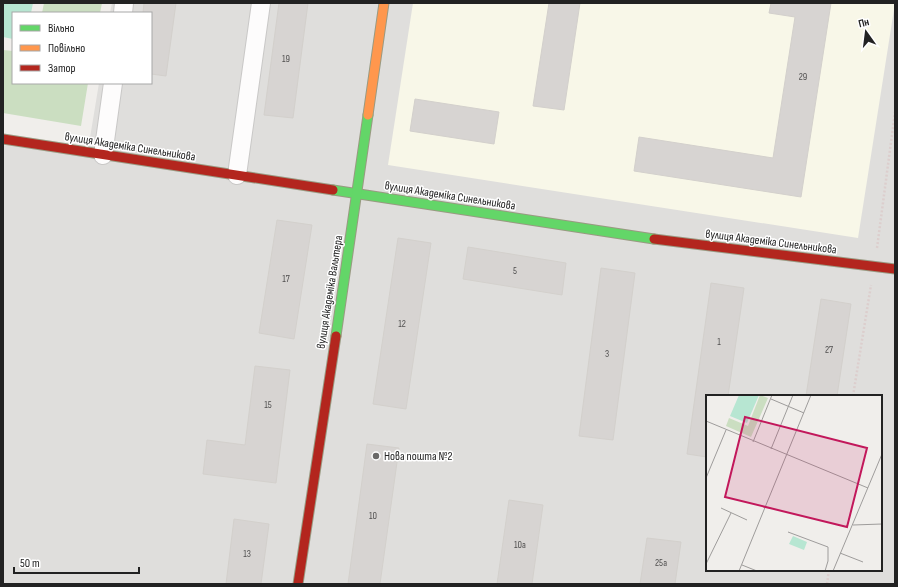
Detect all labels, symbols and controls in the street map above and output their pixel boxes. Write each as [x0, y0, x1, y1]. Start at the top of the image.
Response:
legend [12, 12, 152, 84]
north arrow [846, 12, 886, 52]
text: Пн [857, 15, 871, 30]
text: Вільно [48, 21, 74, 36]
text: Повільно [48, 41, 85, 56]
house number: 19 [282, 53, 290, 65]
text: Затор [48, 61, 76, 76]
house number: 29 [799, 71, 807, 83]
street label: вулиця Академіка Синельникова [64, 129, 197, 165]
street label: вулиця Академіка Синельникова [384, 178, 517, 214]
street label: вулиця Академіка Синельникова [704, 227, 838, 258]
street label: вулиця Академіка Вальтера [314, 234, 346, 350]
house number: 5 [513, 265, 517, 277]
house number: 17 [282, 273, 290, 285]
house number: 12 [398, 318, 406, 330]
house number: 1 [717, 336, 721, 348]
house number: 27 [825, 344, 833, 356]
house number: 3 [605, 348, 609, 360]
inset map [706, 395, 882, 571]
house number: 15 [264, 399, 272, 411]
place label: Нова пошта №2 [384, 449, 453, 464]
marker: Нова пошта №2 [371, 451, 381, 461]
house number: 10 [369, 510, 377, 522]
house number: 10а [514, 539, 526, 551]
house number: 13 [243, 548, 251, 560]
scale bar [14, 549, 139, 575]
text: 50 m [20, 556, 40, 571]
house number: 25а [655, 557, 667, 569]

